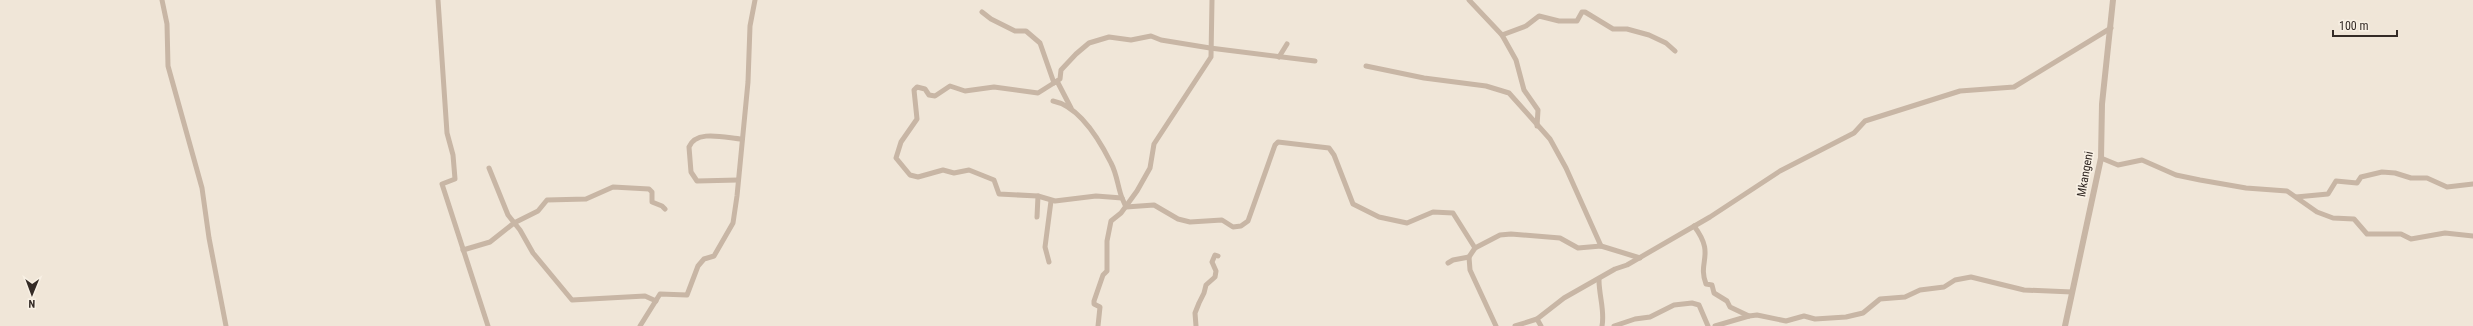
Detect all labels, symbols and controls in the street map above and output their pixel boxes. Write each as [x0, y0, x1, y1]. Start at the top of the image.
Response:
scale bar [2333, 12, 2397, 38]
text: 100 m [2339, 19, 2369, 33]
street label: Mkangeni [2074, 150, 2096, 198]
north arrow [12, 274, 52, 314]
text: N [28, 297, 35, 310]

